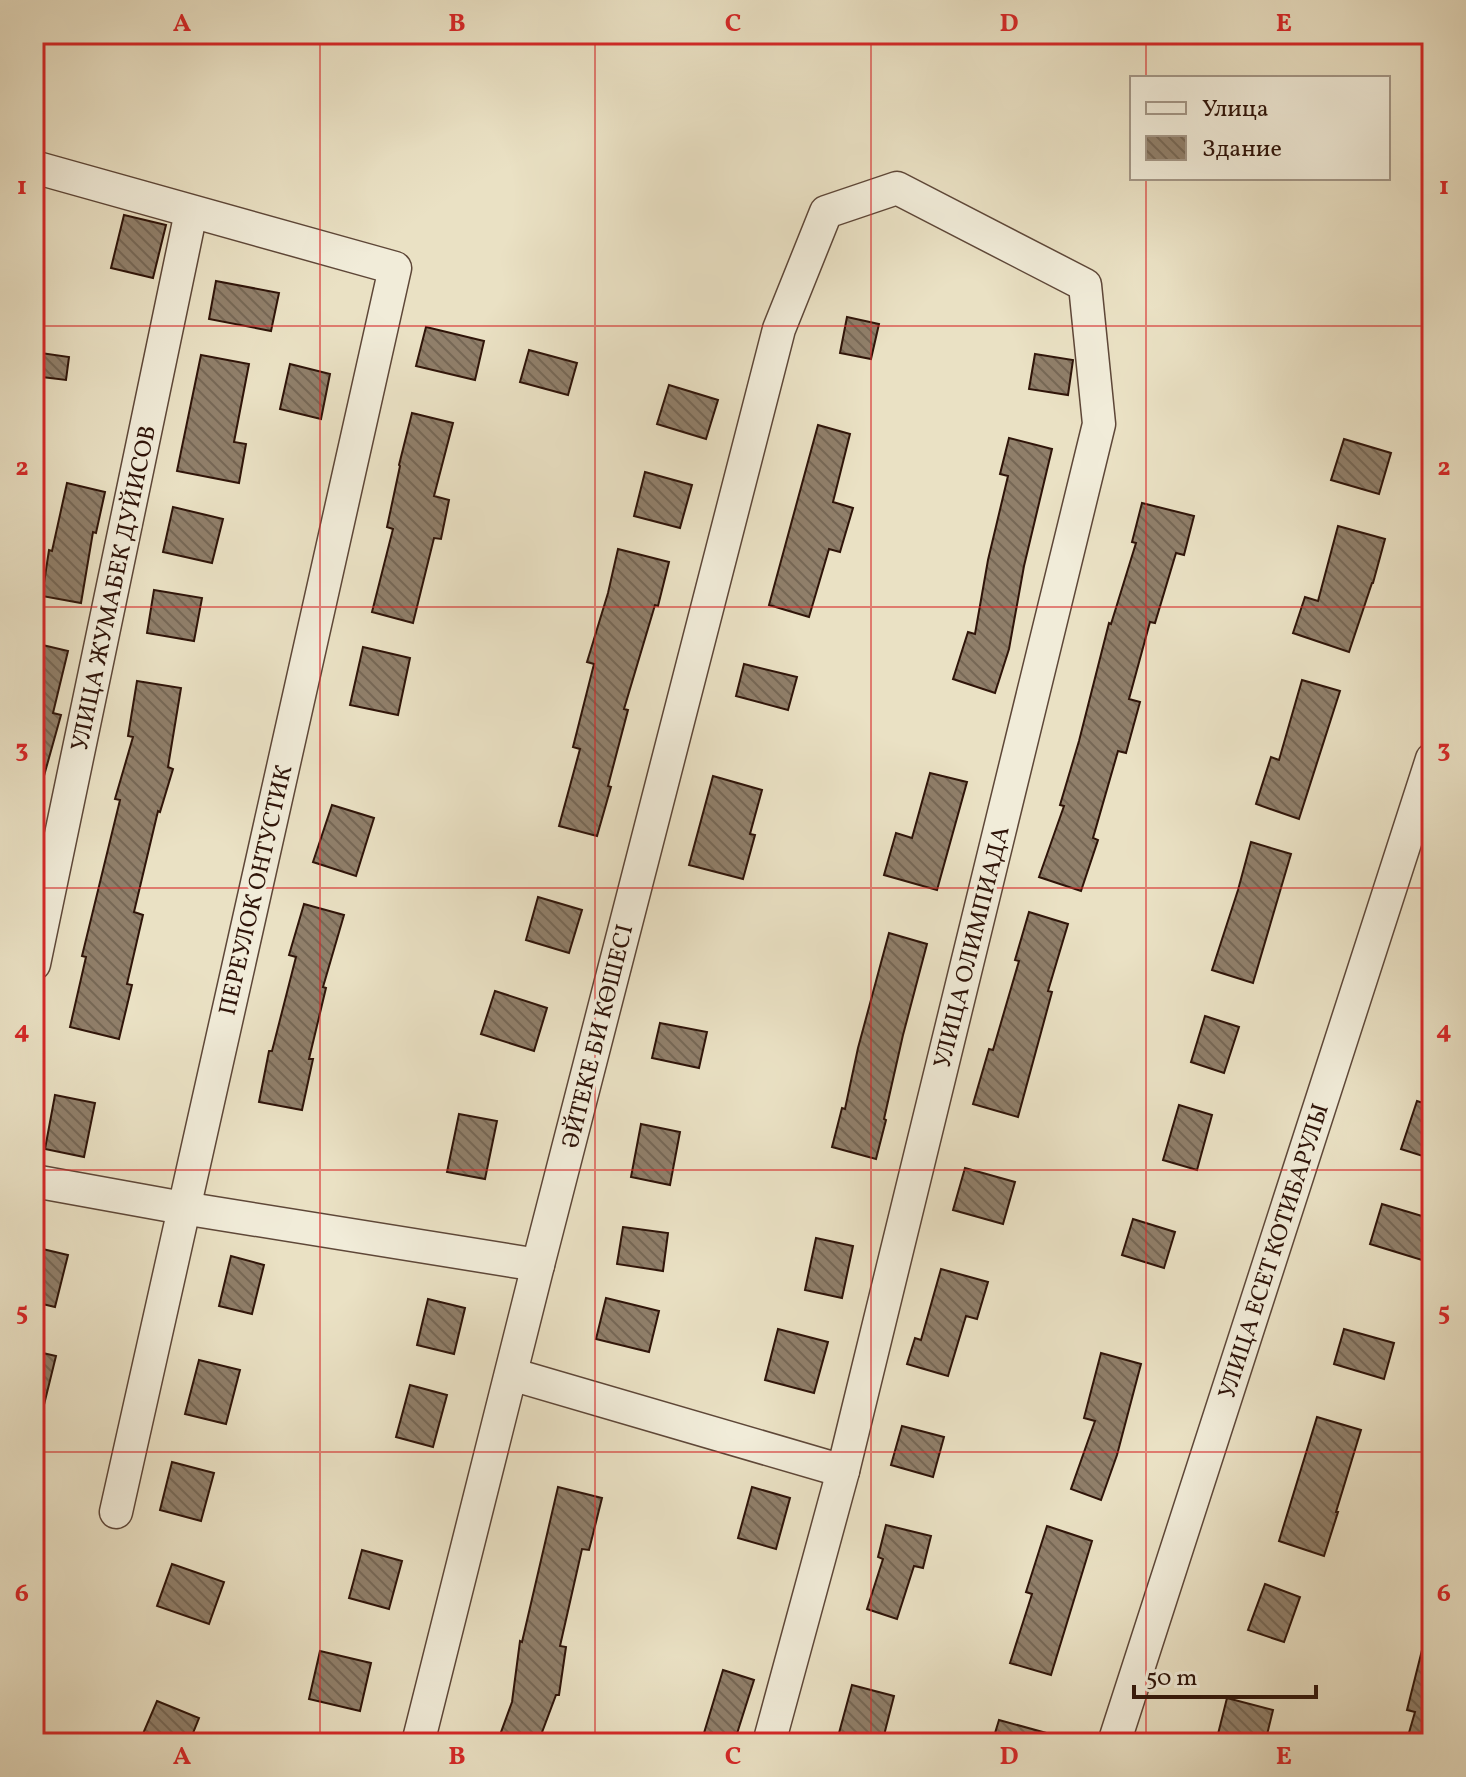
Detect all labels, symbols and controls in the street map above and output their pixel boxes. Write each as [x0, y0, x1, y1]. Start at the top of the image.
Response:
text: A [173, 6, 192, 42]
text: B [448, 6, 466, 42]
text: C [725, 6, 741, 42]
text: D [999, 6, 1019, 42]
text: E [1276, 6, 1292, 42]
legend [1130, 76, 1390, 180]
text: Улица [1202, 93, 1269, 127]
text: Здание [1202, 133, 1282, 167]
text: 1 [17, 169, 27, 205]
text: 1 [1439, 169, 1449, 205]
street label: УЛИЦА ЖУМАБЕК ДУЙИСОВ [64, 422, 166, 755]
text: 2 [15, 450, 29, 486]
text: 2 [1437, 450, 1451, 486]
text: 3 [15, 732, 29, 768]
text: 3 [1437, 732, 1451, 768]
street label: ПЕРЕУЛОК ОНТУСТИК [212, 762, 302, 1019]
street label: УЛИЦА ОЛИМПИАДА [926, 823, 1020, 1072]
street label: ӘЙТЕКЕ БИ КӨШЕСІ [555, 921, 643, 1152]
text: 4 [14, 1013, 30, 1049]
text: 4 [1436, 1013, 1452, 1049]
street label: УЛИЦА ЕСЕТ КОТИБАРУЛЫ [1211, 1100, 1339, 1404]
text: 5 [16, 1295, 28, 1331]
text: 5 [1438, 1295, 1450, 1331]
text: 6 [15, 1576, 29, 1612]
text: 6 [1437, 1576, 1451, 1612]
scale bar [1134, 1649, 1316, 1699]
text: 50 m [1146, 1662, 1198, 1696]
text: A [173, 1739, 192, 1775]
text: B [448, 1739, 466, 1775]
text: C [725, 1739, 741, 1775]
text: D [999, 1739, 1019, 1775]
text: E [1276, 1739, 1292, 1775]

